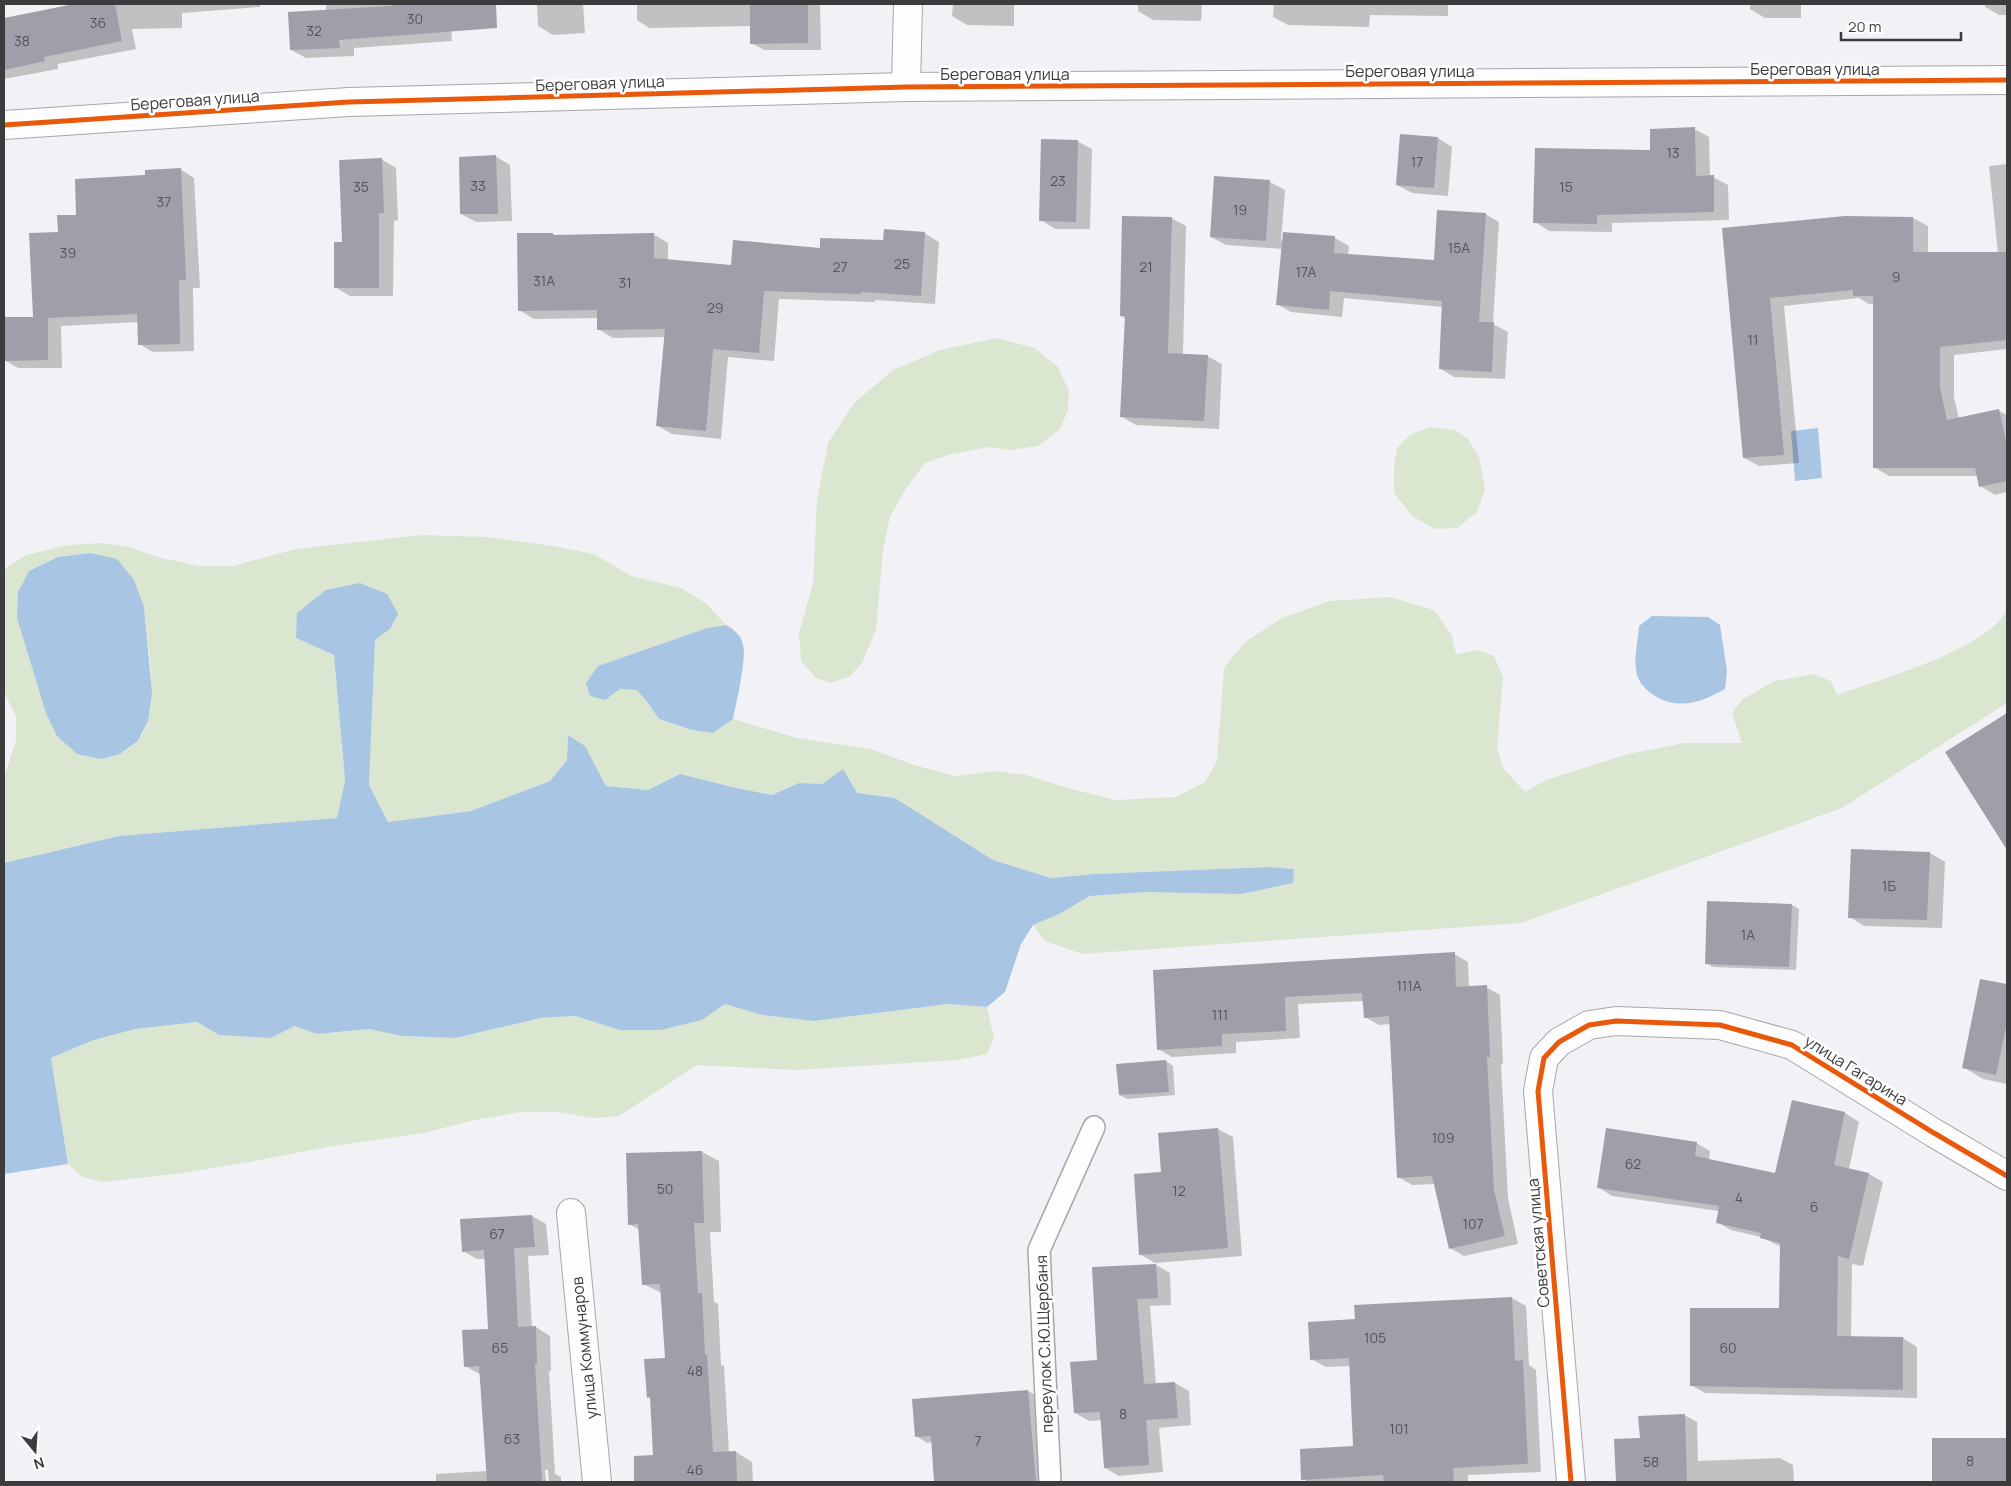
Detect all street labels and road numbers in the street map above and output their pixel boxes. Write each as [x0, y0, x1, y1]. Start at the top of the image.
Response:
street label: Береговая улица [1750, 58, 1880, 80]
street label: Береговая улица [1345, 60, 1475, 82]
street label: Береговая улица [940, 63, 1070, 85]
street label: Береговая улица [535, 70, 665, 96]
street label: Береговая улица [130, 85, 260, 115]
street label: улица Гагарина [1800, 1030, 1912, 1110]
street label: Советская улица [1521, 1177, 1555, 1309]
street label: переулок С.Ю.Щербаня [1030, 1255, 1058, 1433]
street label: улица Коммунаров [566, 1275, 602, 1420]

